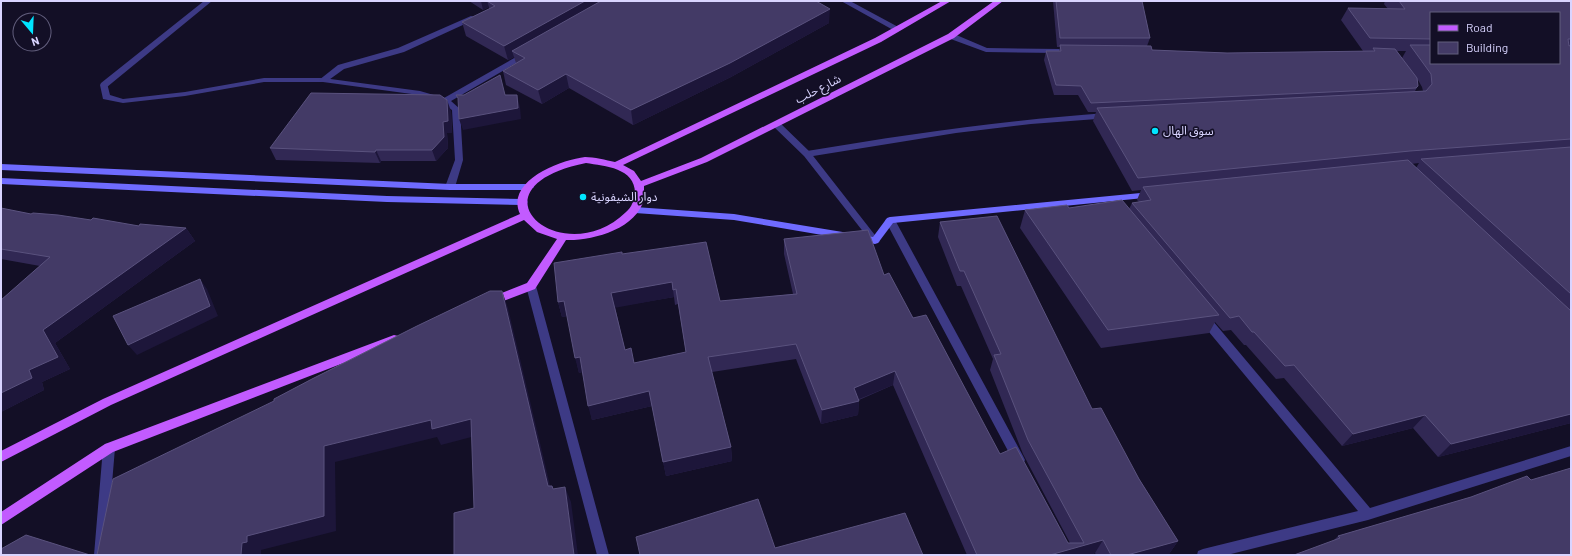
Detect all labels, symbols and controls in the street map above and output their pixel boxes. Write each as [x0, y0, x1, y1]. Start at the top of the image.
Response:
north arrow [12, 12, 52, 52]
legend [1430, 12, 1560, 64]
text: Road [1466, 20, 1493, 34]
text: N [30, 35, 41, 49]
text: Building [1466, 40, 1508, 54]
street label: شارع حلب [792, 71, 844, 108]
place label: سوق الهال [1163, 123, 1214, 138]
marker: سوق الهال [1150, 126, 1160, 136]
place label: دوار الشيفونية [591, 189, 658, 204]
marker: دوار الشيفونية [578, 192, 588, 202]

